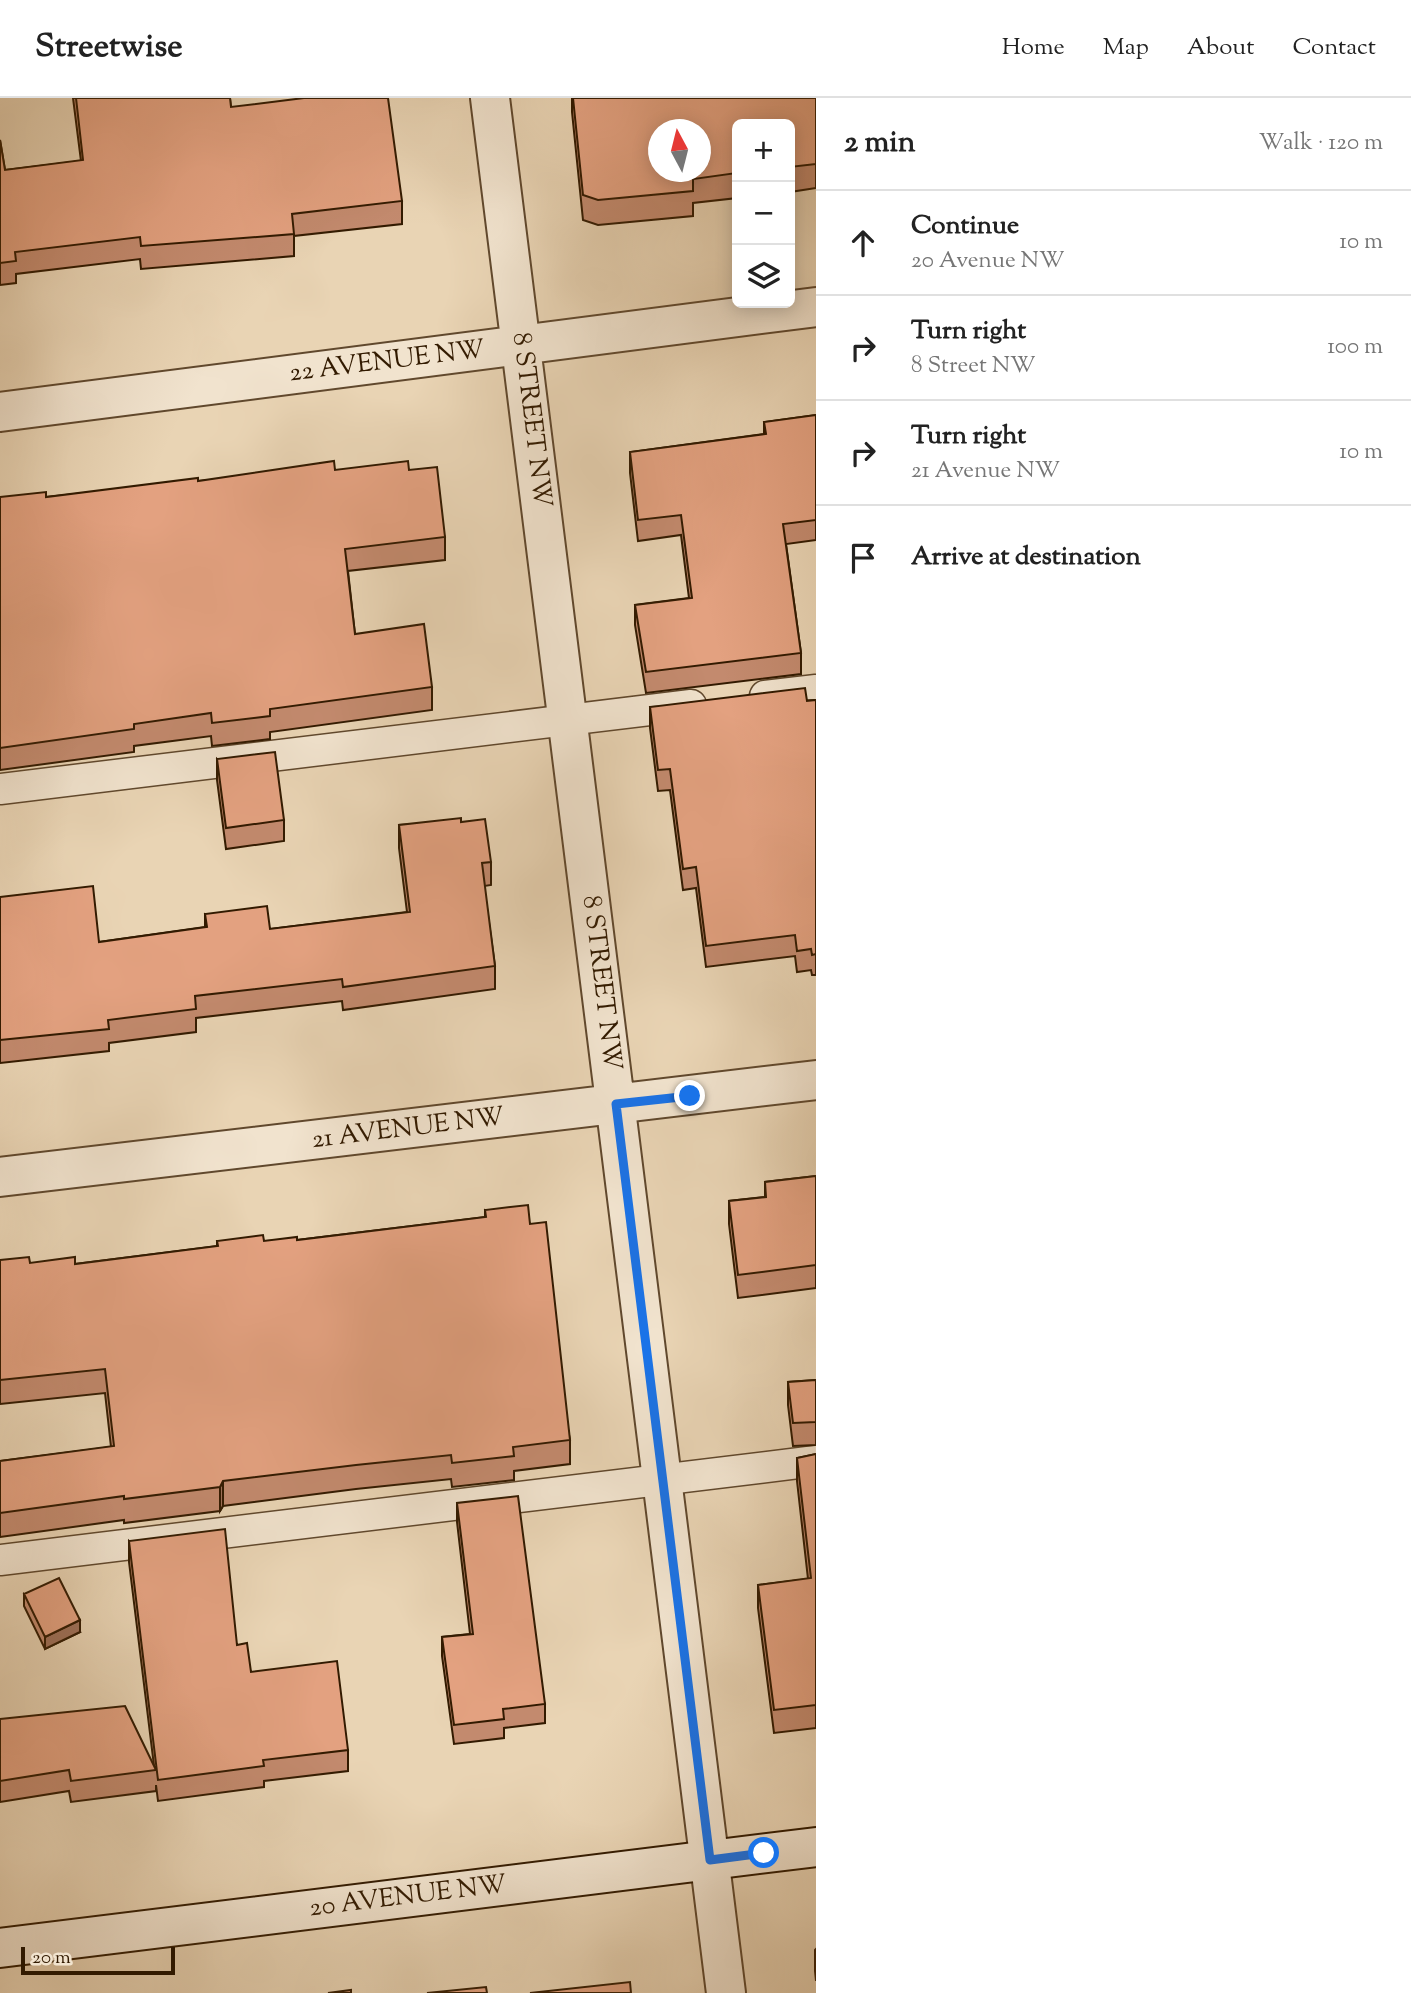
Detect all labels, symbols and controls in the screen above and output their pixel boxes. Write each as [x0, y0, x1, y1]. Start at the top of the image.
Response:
text: Streetwise [35, 24, 183, 72]
text: Home [1002, 31, 1065, 65]
text: Map [1103, 31, 1149, 65]
text: About [1187, 31, 1254, 65]
text: Contact [1292, 31, 1376, 65]
north arrow [648, 119, 711, 182]
map controls [732, 119, 795, 308]
button: + [732, 119, 795, 182]
text: 2 min [844, 122, 916, 165]
text: Walk · 120 m [1259, 127, 1383, 160]
button: − [732, 182, 795, 245]
text: Continue [911, 208, 1019, 245]
icon: ahead [844, 224, 882, 262]
text: 10 m [1339, 226, 1383, 259]
button: layers [732, 245, 795, 308]
text: 20 Avenue NW [911, 245, 1064, 278]
text: Turn right [911, 313, 1026, 350]
icon: right [844, 329, 882, 367]
street label: 8 STREET NW [502, 330, 560, 510]
text: 100 m [1327, 331, 1383, 364]
street label: 22 AVENUE NW [287, 332, 487, 392]
text: 8 Street NW [911, 350, 1036, 383]
text: Turn right [911, 418, 1026, 455]
icon: right [844, 434, 882, 472]
text: 10 m [1339, 436, 1383, 469]
text: 21 Avenue NW [911, 455, 1060, 488]
icon: arrive [844, 539, 882, 577]
text: Arrive at destination [911, 539, 1141, 576]
street label: 8 STREET NW [572, 893, 630, 1073]
route end [674, 1080, 705, 1111]
street label: 21 AVENUE NW [310, 1099, 506, 1159]
route start [748, 1837, 779, 1868]
street label: 20 AVENUE NW [307, 1867, 509, 1927]
scale bar [21, 1944, 175, 1976]
text: 20 m [32, 1945, 71, 1972]

